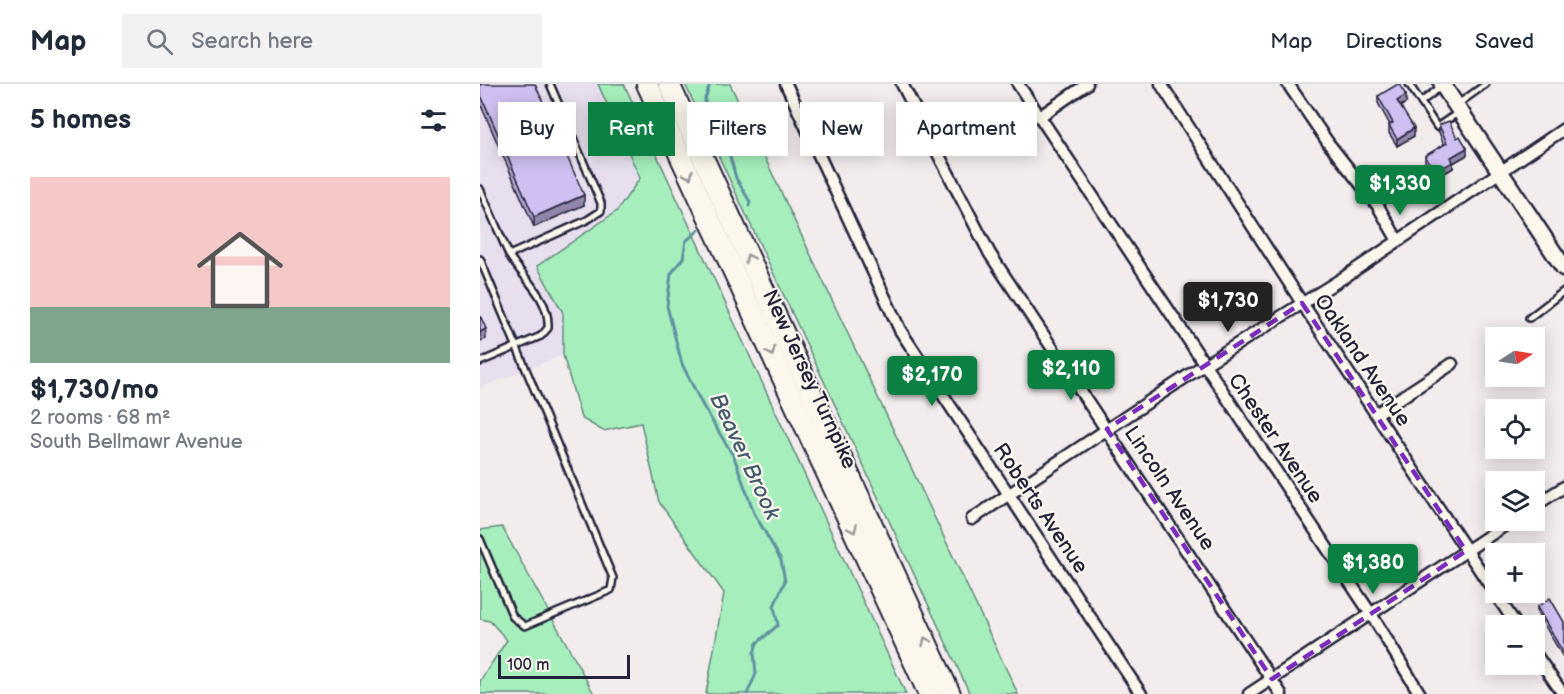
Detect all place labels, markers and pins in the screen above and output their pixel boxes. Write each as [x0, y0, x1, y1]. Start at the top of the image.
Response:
pin: $1,330 [1351, 165, 1449, 216]
pin: $1,730 [1179, 282, 1277, 333]
pin: $2,110 [1022, 350, 1120, 401]
pin: $2,170 [883, 356, 981, 407]
pin: $1,380 [1324, 544, 1422, 595]

